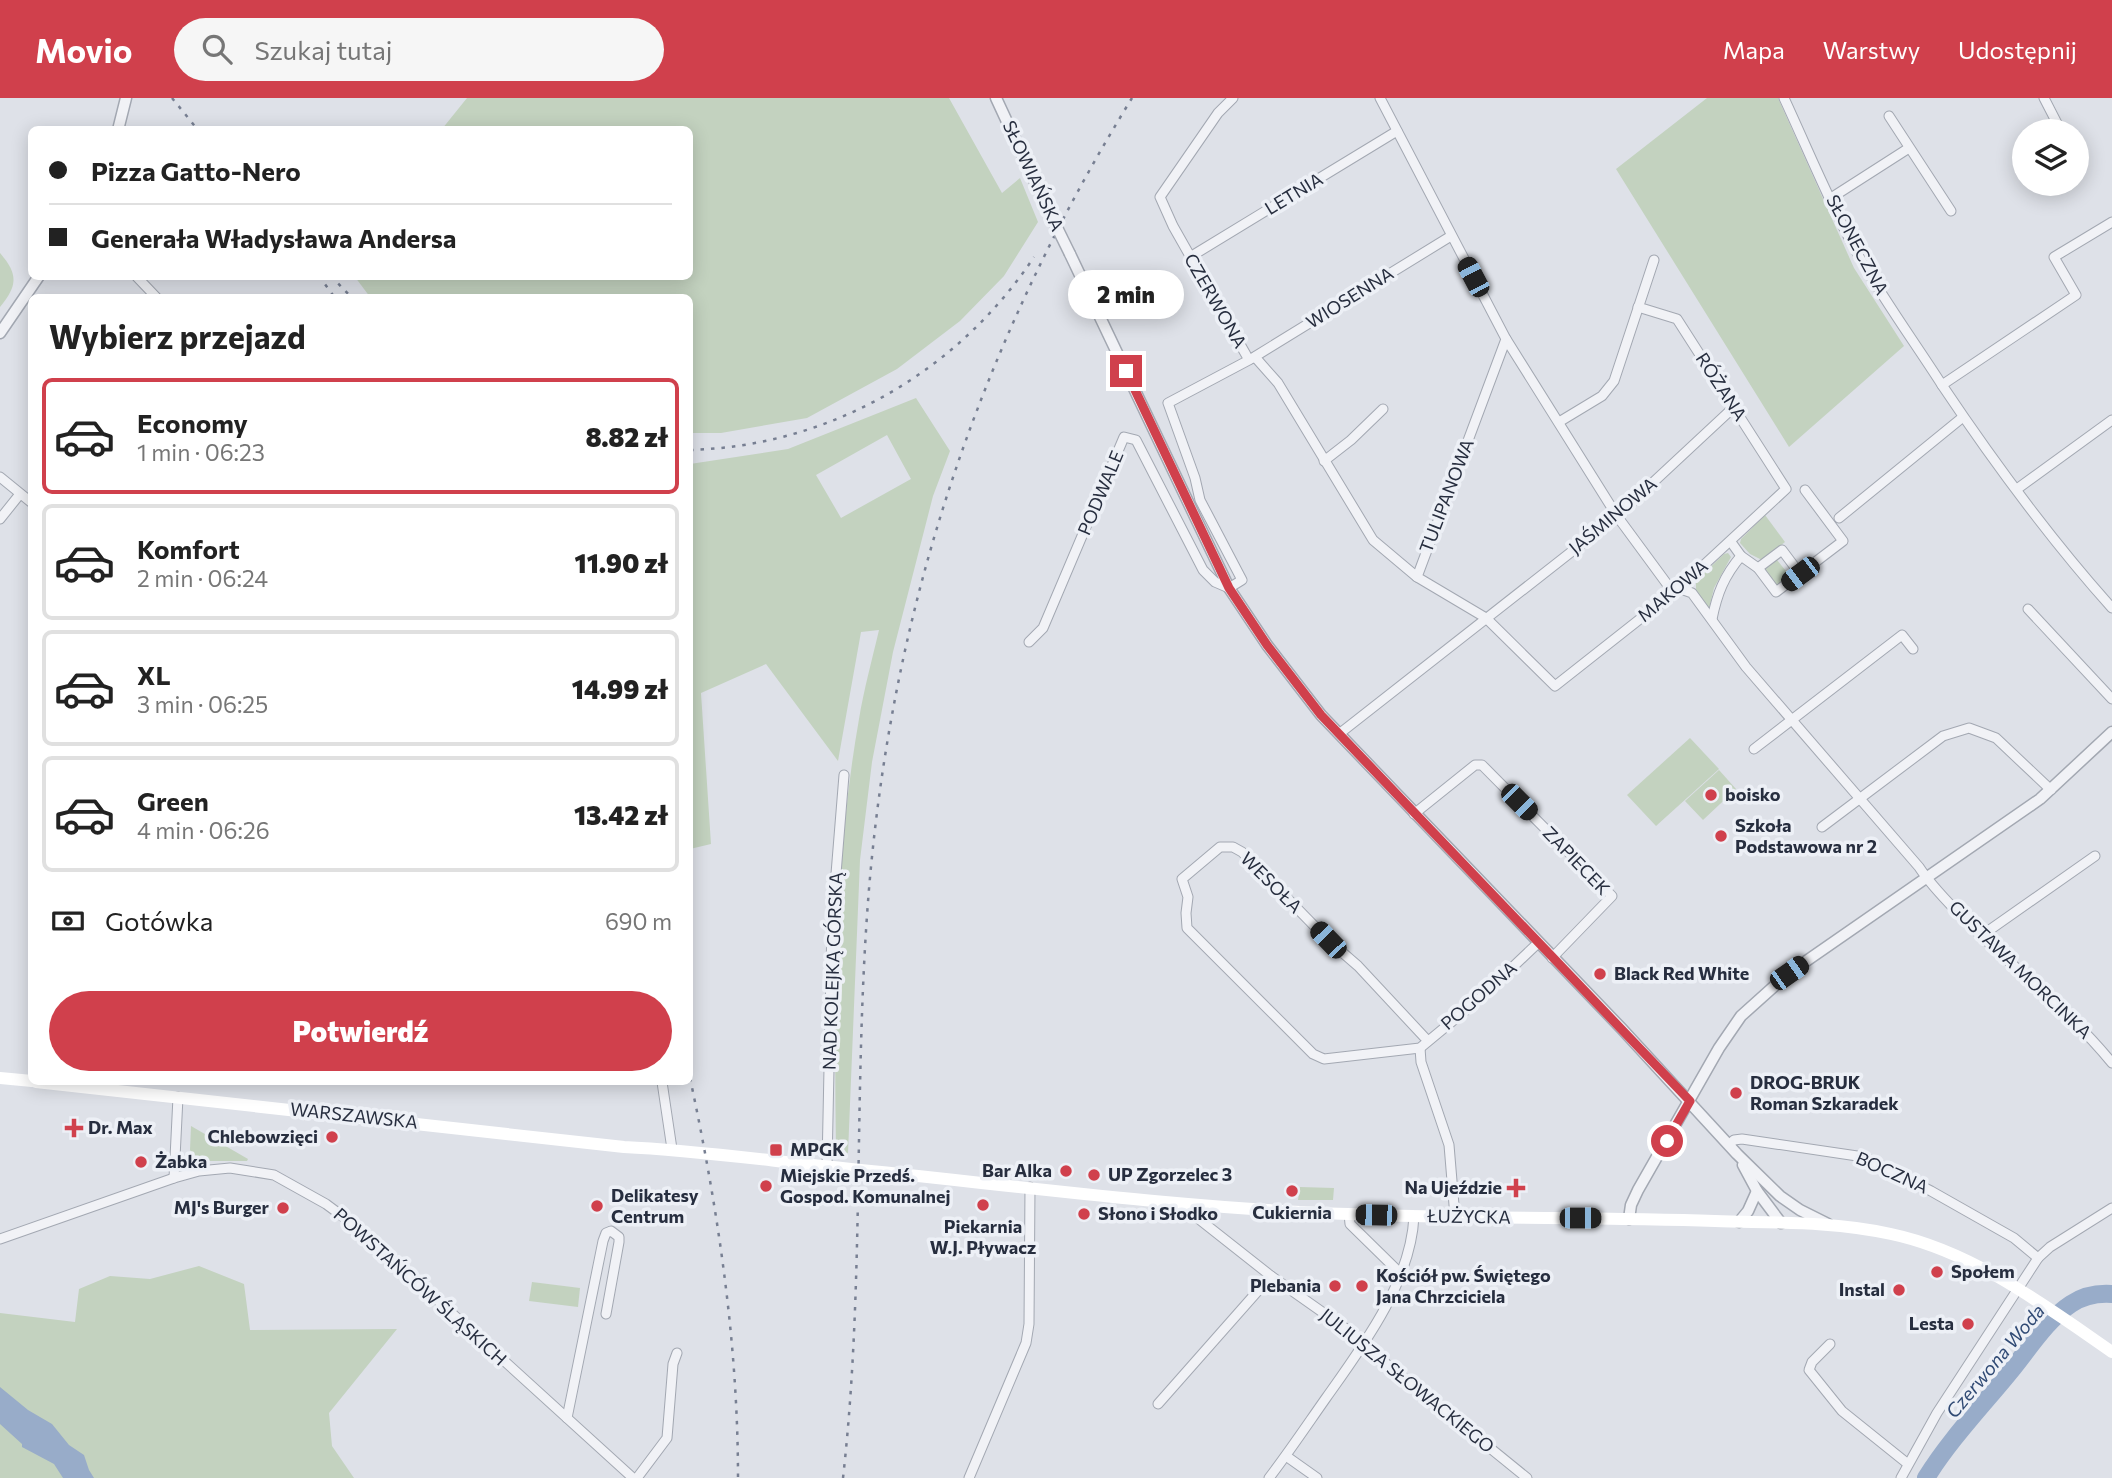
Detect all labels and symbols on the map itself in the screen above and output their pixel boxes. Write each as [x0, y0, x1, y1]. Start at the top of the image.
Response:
street label: SŁOWIAŃSKA [999, 117, 1069, 234]
street label: LETNIA [1261, 167, 1326, 219]
street label: SŁONECZNA [1822, 191, 1893, 298]
street label: CZERWONA [1180, 249, 1252, 352]
car [1454, 254, 1493, 300]
street label: WIOSENNA [1302, 262, 1397, 333]
callout: 2 min [1068, 270, 1184, 318]
street label: RÓŻANA [1692, 348, 1752, 425]
route end [1110, 355, 1142, 387]
street label: TULIPANOWA [1414, 436, 1478, 556]
street label: PODWALE [1072, 447, 1128, 538]
street label: JAŚMINOWA [1564, 472, 1661, 558]
car [1777, 553, 1824, 595]
street label: MAKOWA [1633, 555, 1712, 626]
car [1497, 780, 1542, 824]
place label: boisko [1725, 783, 1781, 805]
marker: boisko [1703, 787, 1719, 803]
place label: Szkoła Podstawowa nr 2 [1735, 814, 1877, 857]
street label: ZAPIECEK [1539, 822, 1615, 899]
marker: Szkoła Podstawowa nr 2 [1713, 828, 1729, 844]
street label: WESOŁA [1237, 847, 1307, 917]
street label: NAD KOLEJKĄ GÓRSKĄ [818, 872, 846, 1070]
street label: GUSTAWA MORCINKA [1945, 896, 2096, 1043]
car [1306, 918, 1351, 962]
car [1766, 952, 1813, 994]
street label: POGODNA [1436, 956, 1521, 1034]
place label: Black Red White [1614, 962, 1749, 984]
marker: Black Red White [1592, 966, 1608, 982]
place label: DROG-BRUK Roman Szkaradek [1750, 1071, 1899, 1114]
marker: DROG-BRUK Roman Szkaradek [1728, 1085, 1744, 1101]
street label: WARSZAWSKA [289, 1097, 419, 1133]
place label: Dr. Max [88, 1116, 153, 1138]
marker: Dr. Max [66, 1120, 82, 1136]
place label: Chlebowzięci [207, 1125, 318, 1147]
route start [1651, 1125, 1683, 1157]
marker: Chlebowzięci [324, 1129, 340, 1145]
place label: MPGK [790, 1138, 845, 1160]
marker: MPGK [768, 1142, 784, 1158]
street label: BOCZNA [1853, 1146, 1932, 1198]
place label: Żabka [155, 1150, 207, 1172]
marker: Żabka [133, 1154, 149, 1170]
place label: Bar Alka [982, 1159, 1052, 1181]
marker: Bar Alka [1058, 1163, 1074, 1179]
place label: UP Zgorzelec 3 [1108, 1163, 1232, 1185]
place label: Miejskie Przedś. Gospod. Komunalnej [780, 1164, 950, 1207]
marker: UP Zgorzelec 3 [1086, 1167, 1102, 1183]
place label: Na Ujeździe [1404, 1176, 1502, 1198]
marker: Miejskie Przedś. Gospod. Komunalnej [758, 1178, 774, 1194]
marker: Na Ujeździe [1508, 1180, 1524, 1196]
marker: Cukiernia [1284, 1183, 1300, 1199]
place label: Delikatesy Centrum [611, 1184, 699, 1227]
place label: MJ's Burger [174, 1196, 270, 1218]
marker: Piekarnia W.J. Pływacz [975, 1197, 991, 1213]
marker: Delikatesy Centrum [589, 1198, 605, 1214]
marker: MJ's Burger [275, 1200, 291, 1216]
place label: Cukiernia [1252, 1201, 1332, 1223]
place label: Słono i Słodko [1098, 1202, 1218, 1224]
street label: POWSTAŃCÓW ŚLĄSKICH [330, 1203, 512, 1370]
car [1355, 1204, 1398, 1226]
street label: ŁUŻYCKA [1426, 1204, 1511, 1228]
marker: Słono i Słodko [1076, 1206, 1092, 1222]
car [1560, 1208, 1602, 1229]
place label: Piekarnia W.J. Pływacz [930, 1215, 1036, 1258]
place label: Społem [1951, 1260, 2015, 1282]
place label: Kościół pw. Świętego Jana Chrzciciela [1376, 1264, 1551, 1307]
marker: Społem [1929, 1264, 1945, 1280]
place label: Plebania [1250, 1274, 1321, 1296]
marker: Plebania [1327, 1278, 1343, 1294]
marker: Kościół pw. Świętego Jana Chrzciciela [1354, 1278, 1370, 1294]
place label: Instal [1839, 1278, 1885, 1300]
marker: Instal [1891, 1282, 1907, 1298]
water label: Czerwona Woda [1940, 1299, 2049, 1422]
street label: JULIUSZA SŁOWACKIEGO [1316, 1303, 1499, 1457]
place label: Lesta [1909, 1312, 1954, 1334]
marker: Lesta [1960, 1316, 1976, 1332]

